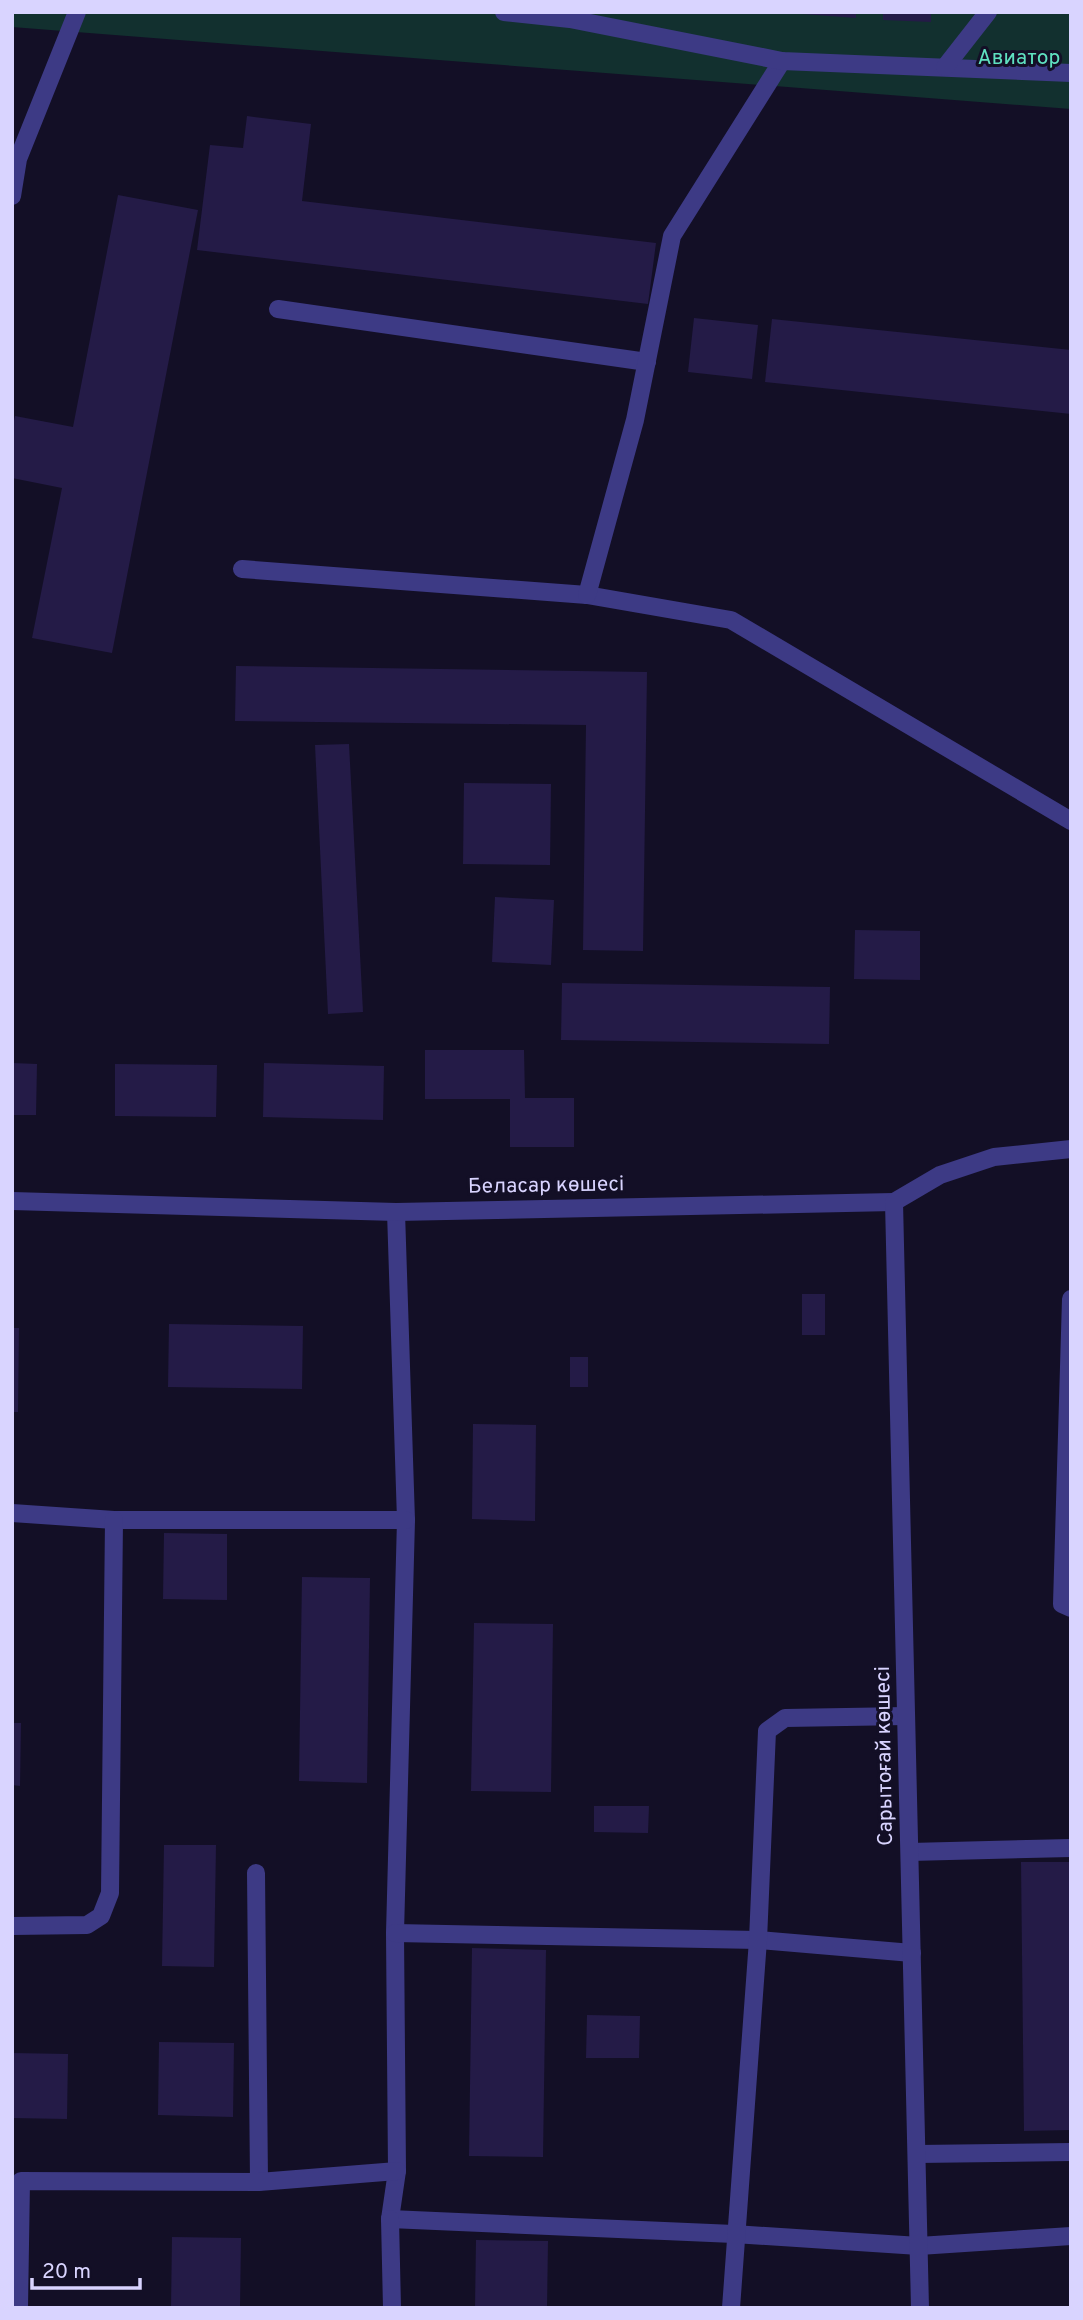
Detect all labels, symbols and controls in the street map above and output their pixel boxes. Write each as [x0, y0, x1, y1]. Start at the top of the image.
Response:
park label: Авиатор [978, 45, 1060, 72]
street label: Беласар көшесі [468, 1171, 624, 1201]
street label: Сарытоғай көшесі [870, 1666, 900, 1846]
scale bar [32, 2246, 140, 2290]
text: 20 m [42, 2259, 91, 2286]

